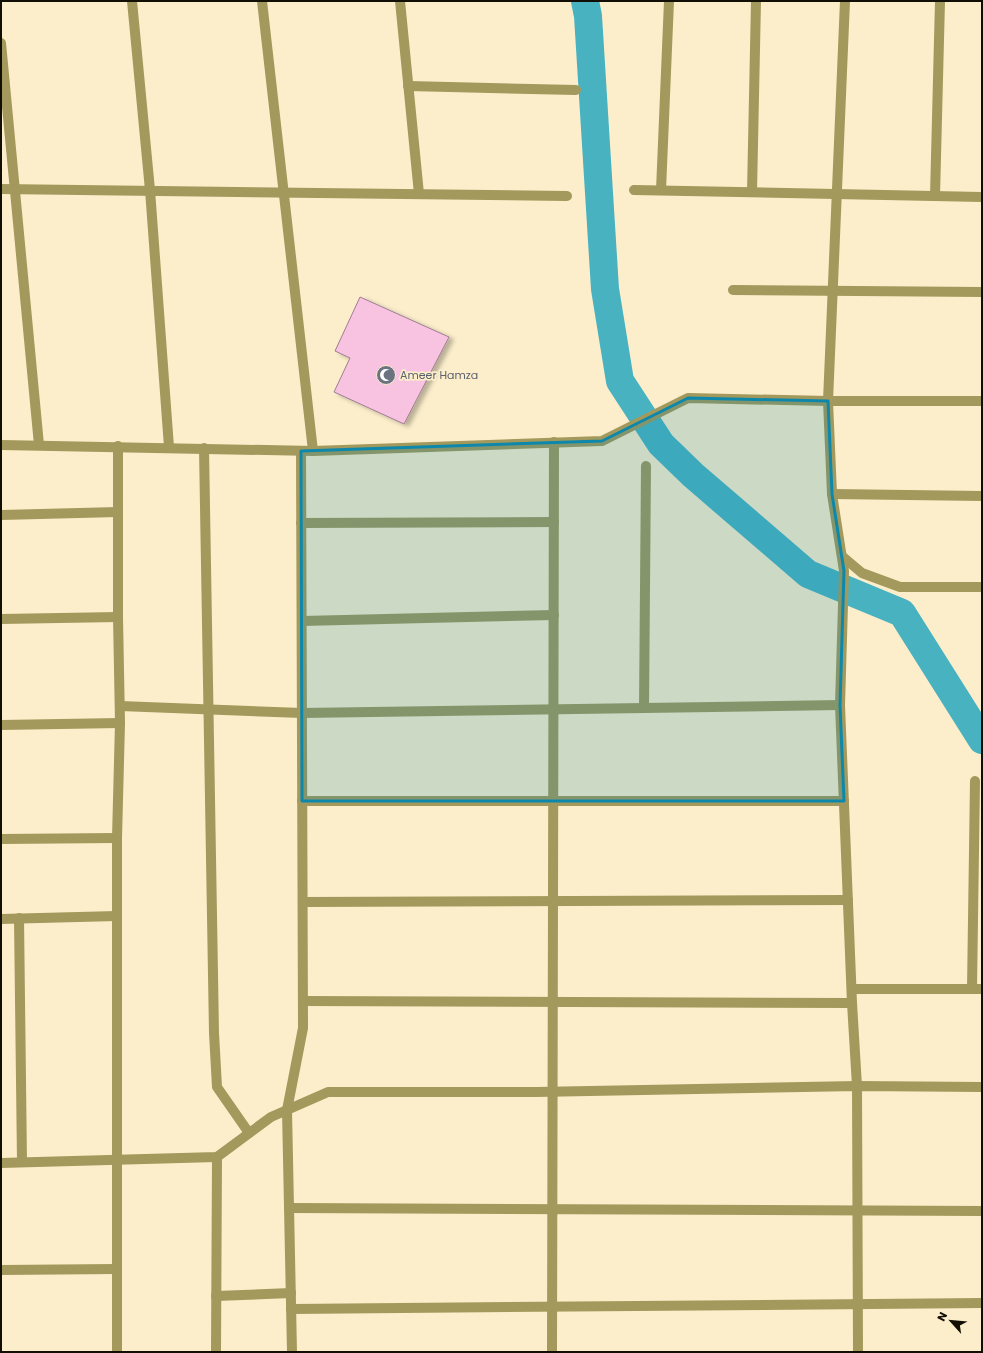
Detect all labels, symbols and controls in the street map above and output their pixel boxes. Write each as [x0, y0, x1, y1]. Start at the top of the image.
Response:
mosque icon: Ameer Hamza [375, 364, 397, 386]
place label: Ameer Hamza [400, 367, 478, 383]
north arrow [931, 1301, 971, 1341]
text: N [933, 1309, 951, 1324]

